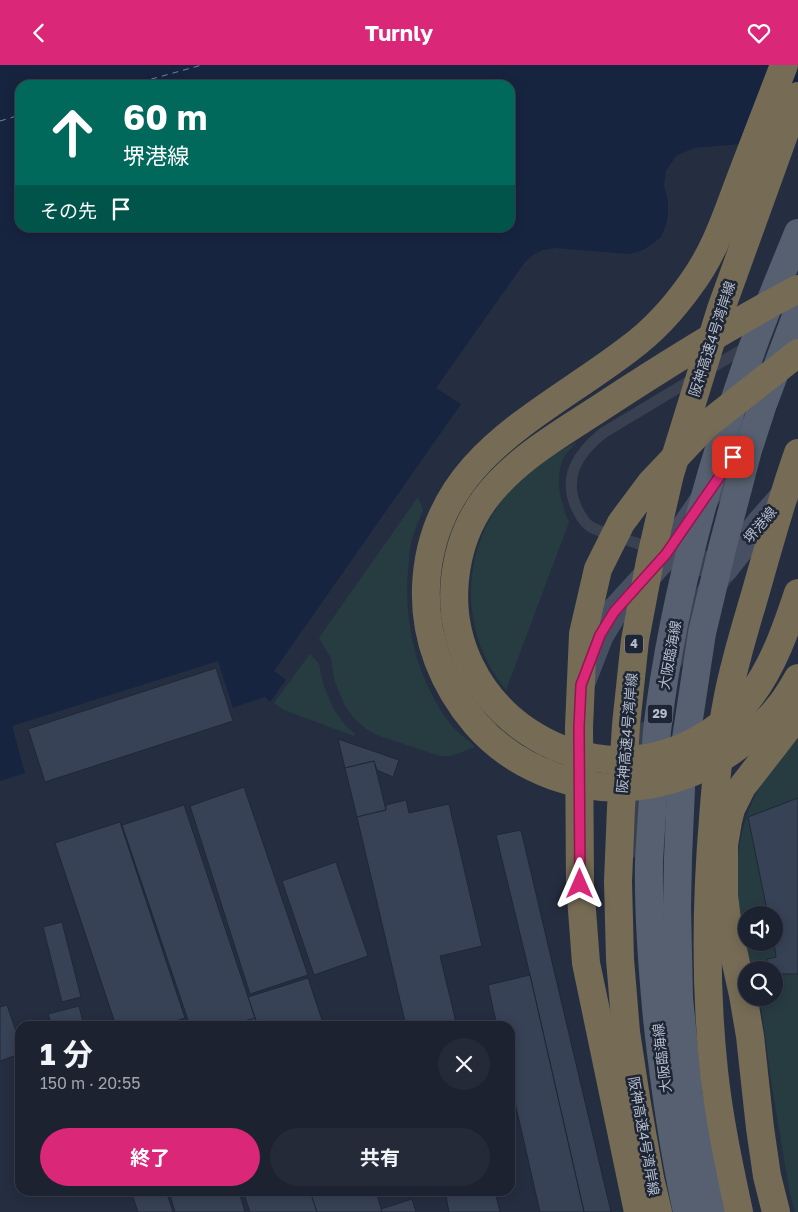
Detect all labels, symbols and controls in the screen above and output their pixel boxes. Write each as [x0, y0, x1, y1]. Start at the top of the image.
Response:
icon: back [25, 19, 53, 47]
text: Turnly [365, 19, 433, 46]
icon: heart [745, 19, 773, 47]
text: 60 m [123, 96, 207, 138]
icon: ahead [40, 100, 105, 165]
text: 堺港線 [123, 142, 189, 169]
icon: arrive [107, 195, 135, 223]
text: その先 [40, 199, 97, 222]
street label: 阪神高速4号湾岸線 [685, 279, 738, 399]
pin [712, 436, 754, 478]
icon: arrive [719, 443, 747, 471]
street label: 堺港線 [740, 503, 780, 546]
street label: 大阪臨海線 [655, 619, 684, 691]
road number: 4 [625, 635, 643, 653]
street label: 阪神高速4号湾岸線 [613, 672, 640, 794]
road number: 29 [648, 705, 672, 724]
position arrow [553, 857, 605, 909]
map controls [738, 906, 783, 1006]
button: sound [738, 906, 783, 951]
button: search [738, 961, 783, 1006]
street label: 大阪臨海線 [649, 1022, 674, 1094]
text: 1 分 [40, 1036, 93, 1072]
button: close [438, 1038, 490, 1090]
text: 150 m · 20:55 [40, 1073, 140, 1093]
street label: 阪神高速4号湾岸線 [626, 1075, 663, 1197]
button: 終了 [40, 1128, 260, 1186]
button: 共有 [270, 1128, 490, 1186]

